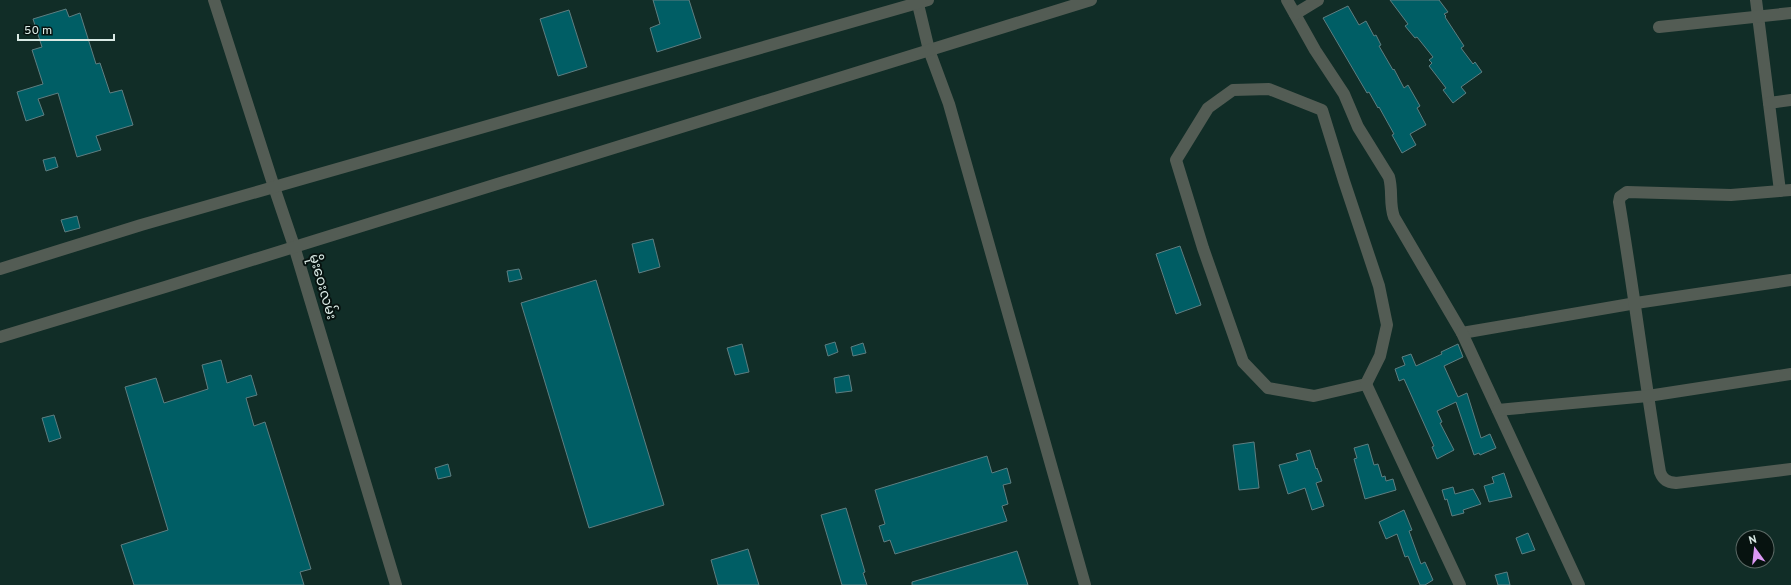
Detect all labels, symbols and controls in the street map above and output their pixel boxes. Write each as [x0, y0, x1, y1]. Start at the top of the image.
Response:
scale bar [18, 16, 114, 42]
text: 50 m [24, 23, 52, 39]
street label: မိုးဝေးလမ်း [303, 251, 342, 322]
north arrow [1735, 529, 1775, 569]
text: N [1747, 533, 1758, 548]

